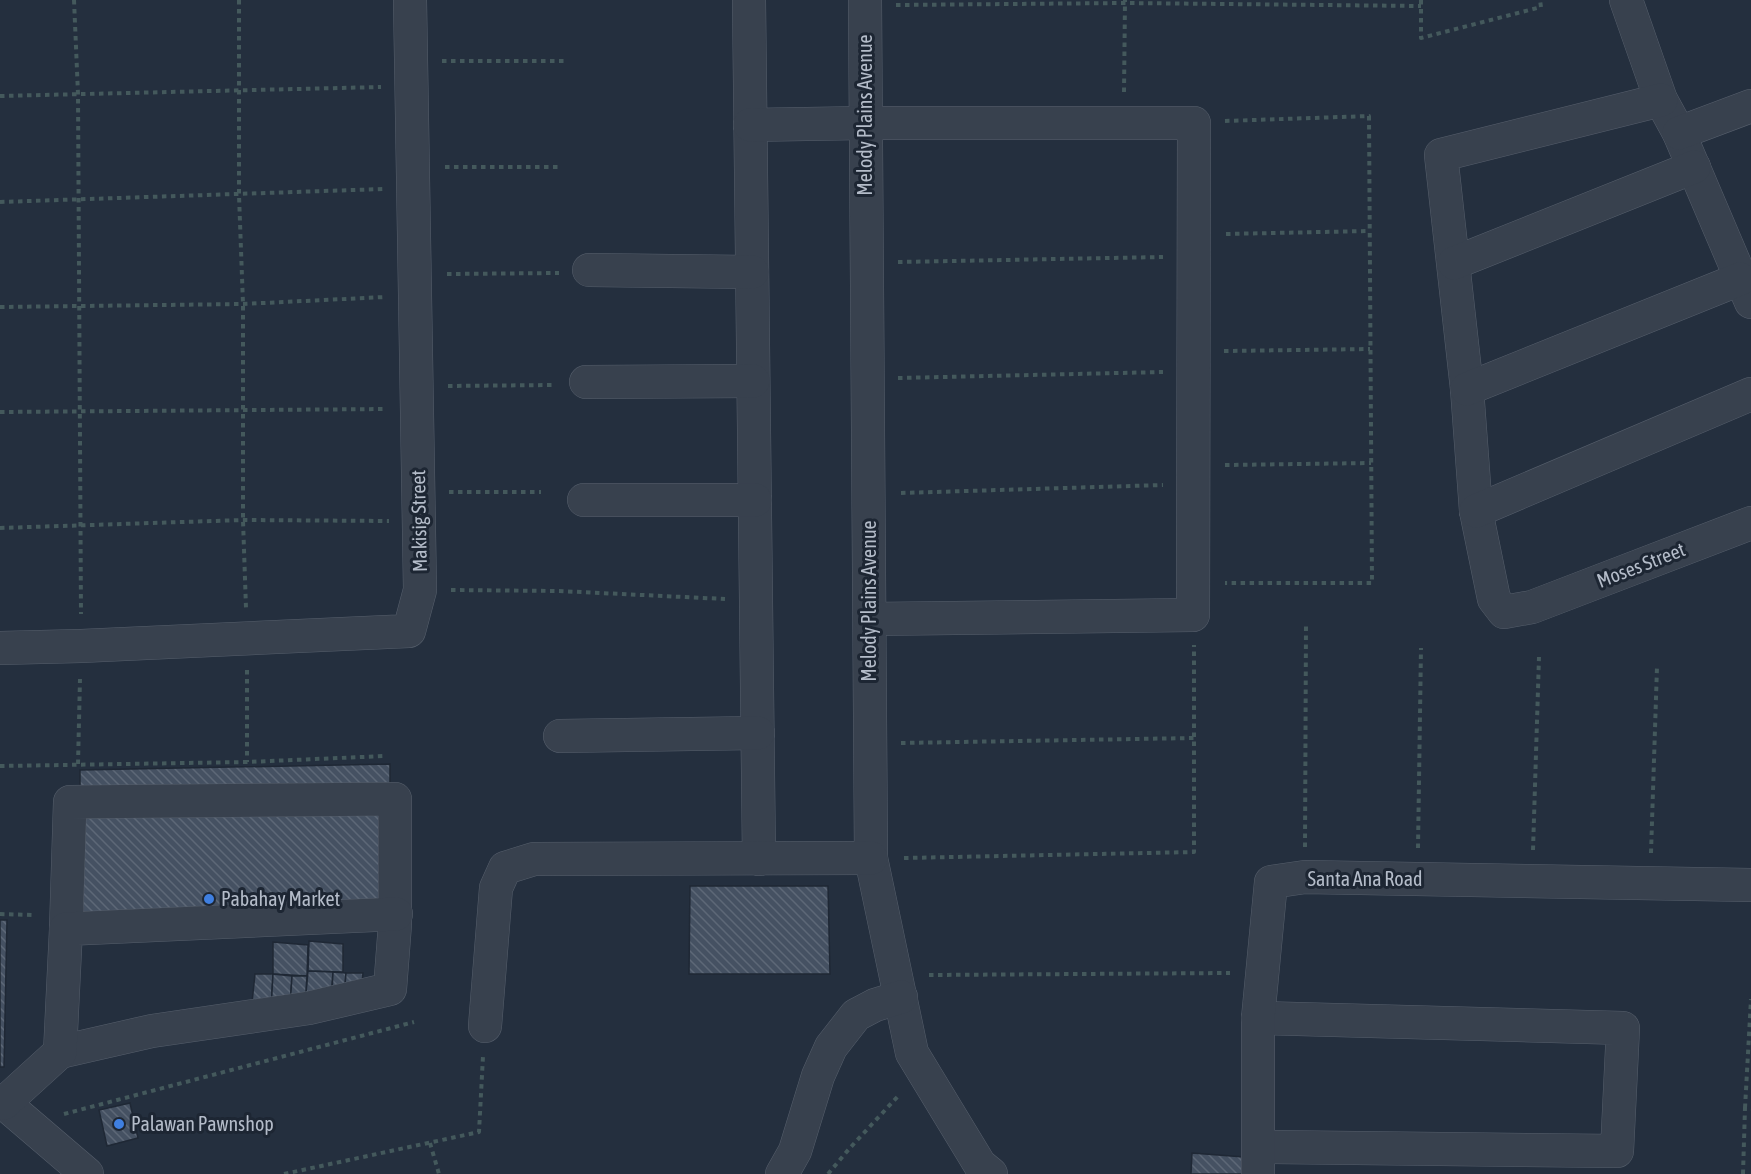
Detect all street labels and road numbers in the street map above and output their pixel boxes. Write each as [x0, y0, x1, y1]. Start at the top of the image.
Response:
street label: Melody Plains Avenue [853, 34, 876, 196]
street label: Makisig Street [406, 469, 431, 572]
street label: Melody Plains Avenue [857, 520, 880, 682]
street label: Moses Street [1593, 537, 1688, 592]
street label: Santa Ana Road [1308, 867, 1422, 890]

